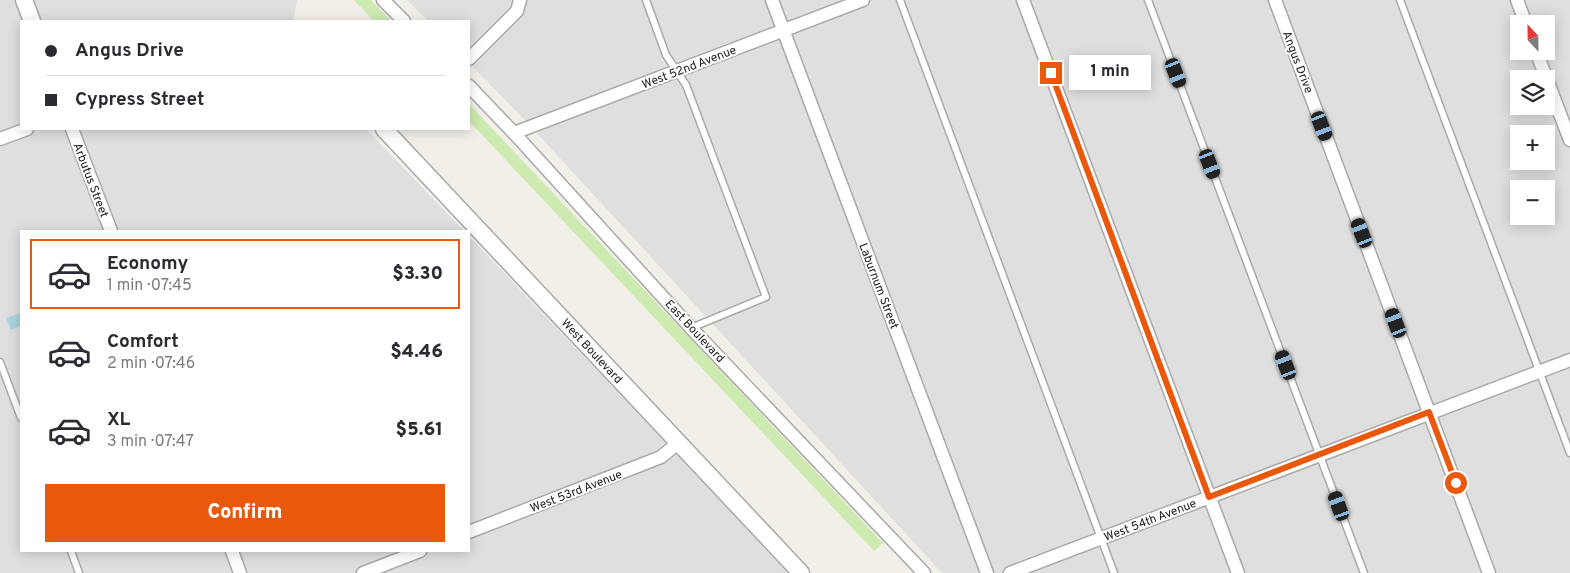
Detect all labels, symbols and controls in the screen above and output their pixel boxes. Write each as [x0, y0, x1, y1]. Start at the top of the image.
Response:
north arrow [1510, 15, 1555, 60]
map controls [1510, 15, 1555, 225]
street label: Angus Drive [1278, 29, 1316, 96]
text: Angus Drive [75, 39, 184, 63]
street label: West 52nd Avenue [640, 43, 739, 93]
callout: 1 min [1068, 56, 1151, 90]
car [1163, 56, 1188, 90]
route end [1040, 62, 1062, 84]
text: 1 min [1090, 62, 1130, 82]
button: layers [1510, 70, 1555, 115]
text: Cypress Street [75, 88, 204, 112]
car [1309, 109, 1334, 143]
button: + [1510, 125, 1555, 170]
street label: Arbutus Street [68, 141, 112, 220]
car [1197, 147, 1222, 181]
button: − [1510, 180, 1555, 225]
car [1349, 216, 1374, 250]
street label: Laburnum Street [854, 241, 902, 332]
icon: car [47, 252, 92, 297]
text: Economy [107, 252, 188, 276]
text: $3.30 [392, 262, 443, 286]
text: 1 min · 07:45 [107, 276, 192, 296]
street label: East Boulevard [661, 297, 728, 367]
car [1383, 306, 1408, 340]
street label: West Boulevard [557, 316, 626, 388]
icon: car [47, 330, 92, 375]
text: Comfort [107, 330, 179, 354]
text: $4.46 [390, 340, 443, 364]
car [1273, 348, 1298, 382]
text: 2 min · 07:46 [107, 354, 195, 374]
icon: car [47, 408, 92, 453]
text: XL [107, 408, 130, 432]
text: $5.61 [396, 418, 443, 442]
text: 3 min · 07:47 [107, 432, 194, 452]
street label: West 53rd Avenue [528, 467, 625, 517]
route start [1445, 472, 1467, 494]
button: Confirm [45, 484, 445, 542]
car [1326, 489, 1351, 523]
street label: West 54th Avenue [1102, 496, 1199, 546]

